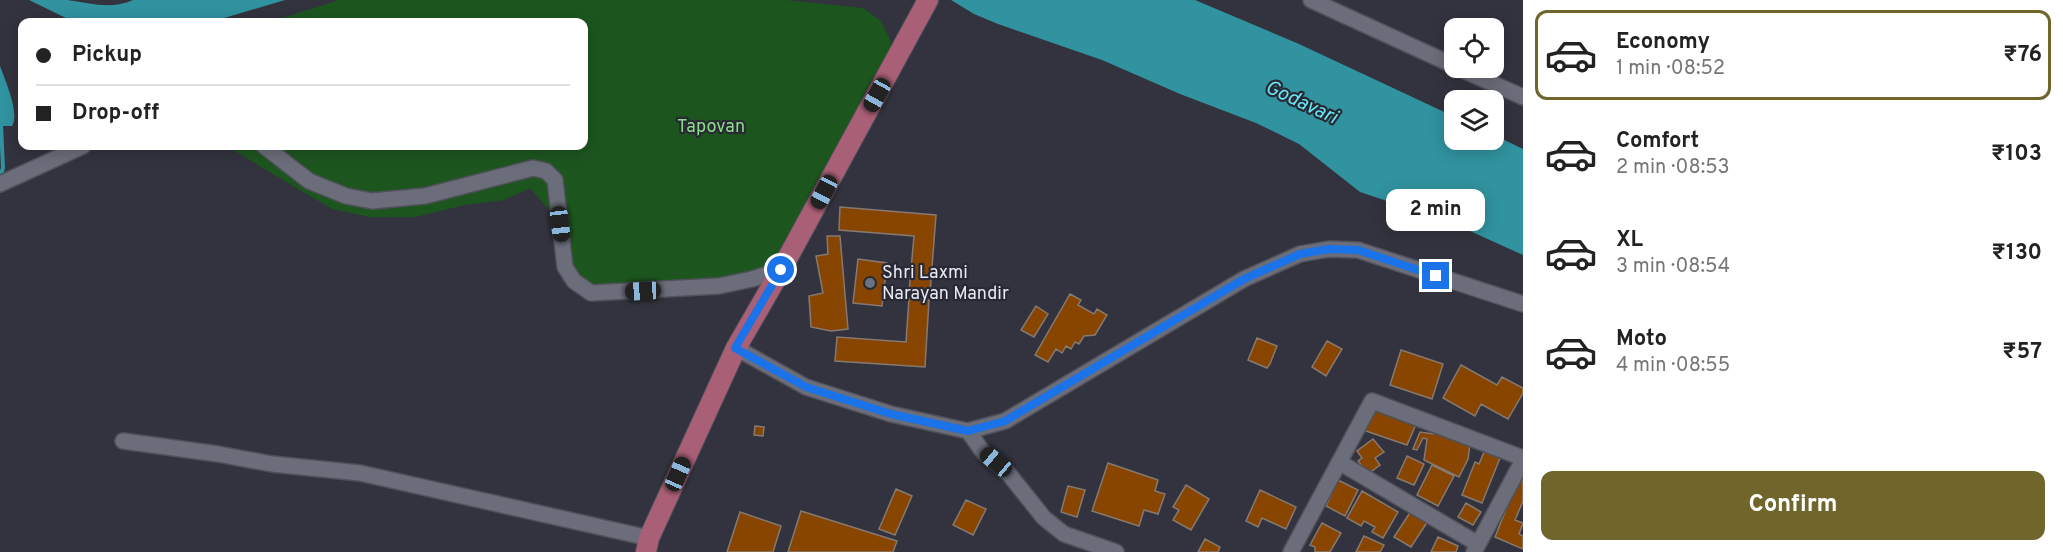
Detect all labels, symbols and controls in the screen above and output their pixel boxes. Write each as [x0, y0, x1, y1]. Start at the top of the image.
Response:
map controls [1444, 18, 1504, 150]
button: locate [1444, 18, 1504, 78]
icon: car [1544, 28, 1598, 82]
text: Economy [1616, 29, 1710, 56]
text: Pickup [72, 42, 142, 69]
text: ₹76 [2003, 42, 2042, 69]
text: 1 min · 08:52 [1616, 56, 1725, 82]
car [860, 75, 894, 115]
water label: Godavari [1261, 75, 1342, 132]
button: layers [1444, 90, 1504, 150]
text: Drop-off [72, 100, 159, 127]
park label: Tapovan [677, 116, 745, 139]
icon: car [1544, 127, 1598, 181]
text: Comfort [1616, 128, 1699, 155]
text: ₹103 [1991, 141, 2042, 168]
text: 2 min · 08:53 [1616, 155, 1730, 181]
car [808, 172, 840, 212]
callout: 2 min [1386, 189, 1486, 231]
text: 2 min [1409, 197, 1462, 223]
car [549, 205, 571, 243]
icon: car [1544, 226, 1598, 280]
text: XL [1616, 227, 1643, 254]
text: ₹130 [1991, 240, 2042, 267]
text: 3 min · 08:54 [1616, 254, 1730, 280]
route start [767, 256, 794, 283]
place label: Shri Laxmi Narayan Mandir [882, 262, 1009, 306]
route end [1422, 262, 1449, 289]
marker: Shri Laxmi Narayan Mandir [863, 276, 877, 290]
car [625, 281, 661, 301]
icon: car [1544, 325, 1598, 379]
text: Moto [1616, 326, 1667, 353]
text: ₹57 [2002, 339, 2042, 366]
text: 4 min · 08:55 [1616, 353, 1730, 379]
car [976, 444, 1016, 480]
car [662, 454, 694, 494]
button: Confirm [1541, 471, 2045, 540]

